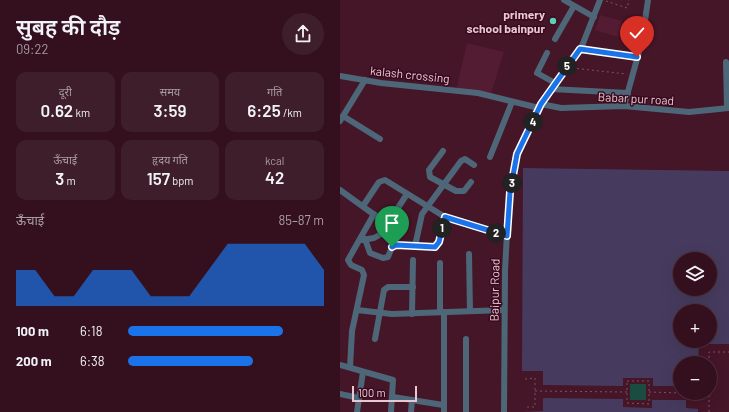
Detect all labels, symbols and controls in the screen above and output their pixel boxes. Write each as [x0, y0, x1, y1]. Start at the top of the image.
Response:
place label: primery school bainpur [467, 7, 545, 35]
text: सुबह की दौड़ [16, 13, 120, 39]
button: share [282, 13, 324, 55]
marker: primery school bainpur [548, 16, 558, 26]
pin [620, 16, 654, 57]
icon: check [626, 22, 648, 44]
text: 09:22 [16, 41, 48, 57]
pin: 5 [557, 56, 577, 76]
text: 5 [564, 59, 570, 72]
street label: kalash crossing [370, 63, 450, 85]
text: दूरी [59, 85, 72, 98]
text: समय [160, 85, 180, 98]
text: गति [267, 85, 282, 98]
street label: Babar pur road [597, 89, 675, 107]
text: 0.62 [41, 100, 73, 120]
text: 3:59 [153, 100, 187, 120]
text: 6:25 [247, 100, 281, 120]
text: km [73, 106, 90, 119]
text: /km [281, 106, 302, 119]
pin: 4 [523, 112, 543, 132]
text: 4 [530, 115, 536, 128]
text: ऊँचाई [53, 153, 77, 166]
text: हृदय गति [152, 153, 188, 166]
text: kcal [265, 154, 284, 167]
text: 42 [265, 167, 284, 187]
text: 3 [55, 168, 64, 188]
text: 157 [147, 168, 170, 188]
pin: 3 [502, 173, 522, 193]
text: m [64, 174, 76, 187]
text: bpm [170, 174, 193, 187]
text: 3 [509, 176, 515, 189]
pin [375, 206, 409, 247]
text: ऊँचाई [16, 212, 44, 228]
text: 85–87 m [278, 212, 324, 228]
icon: arrive [381, 212, 403, 234]
pin: 1 [432, 218, 452, 238]
text: 1 [440, 221, 444, 234]
pin: 2 [486, 223, 506, 243]
text: 2 [493, 226, 499, 239]
map controls [673, 252, 717, 400]
button: layers [673, 252, 717, 296]
street label: Baipur Road [486, 258, 502, 322]
button: + [673, 304, 717, 348]
text: 100 m [16, 323, 49, 339]
text: 6:18 [80, 323, 102, 339]
text: 200 m [16, 353, 52, 369]
text: 6:38 [80, 353, 105, 369]
button: − [673, 356, 717, 400]
scale bar [352, 384, 417, 403]
text: 100 m [358, 386, 386, 399]

